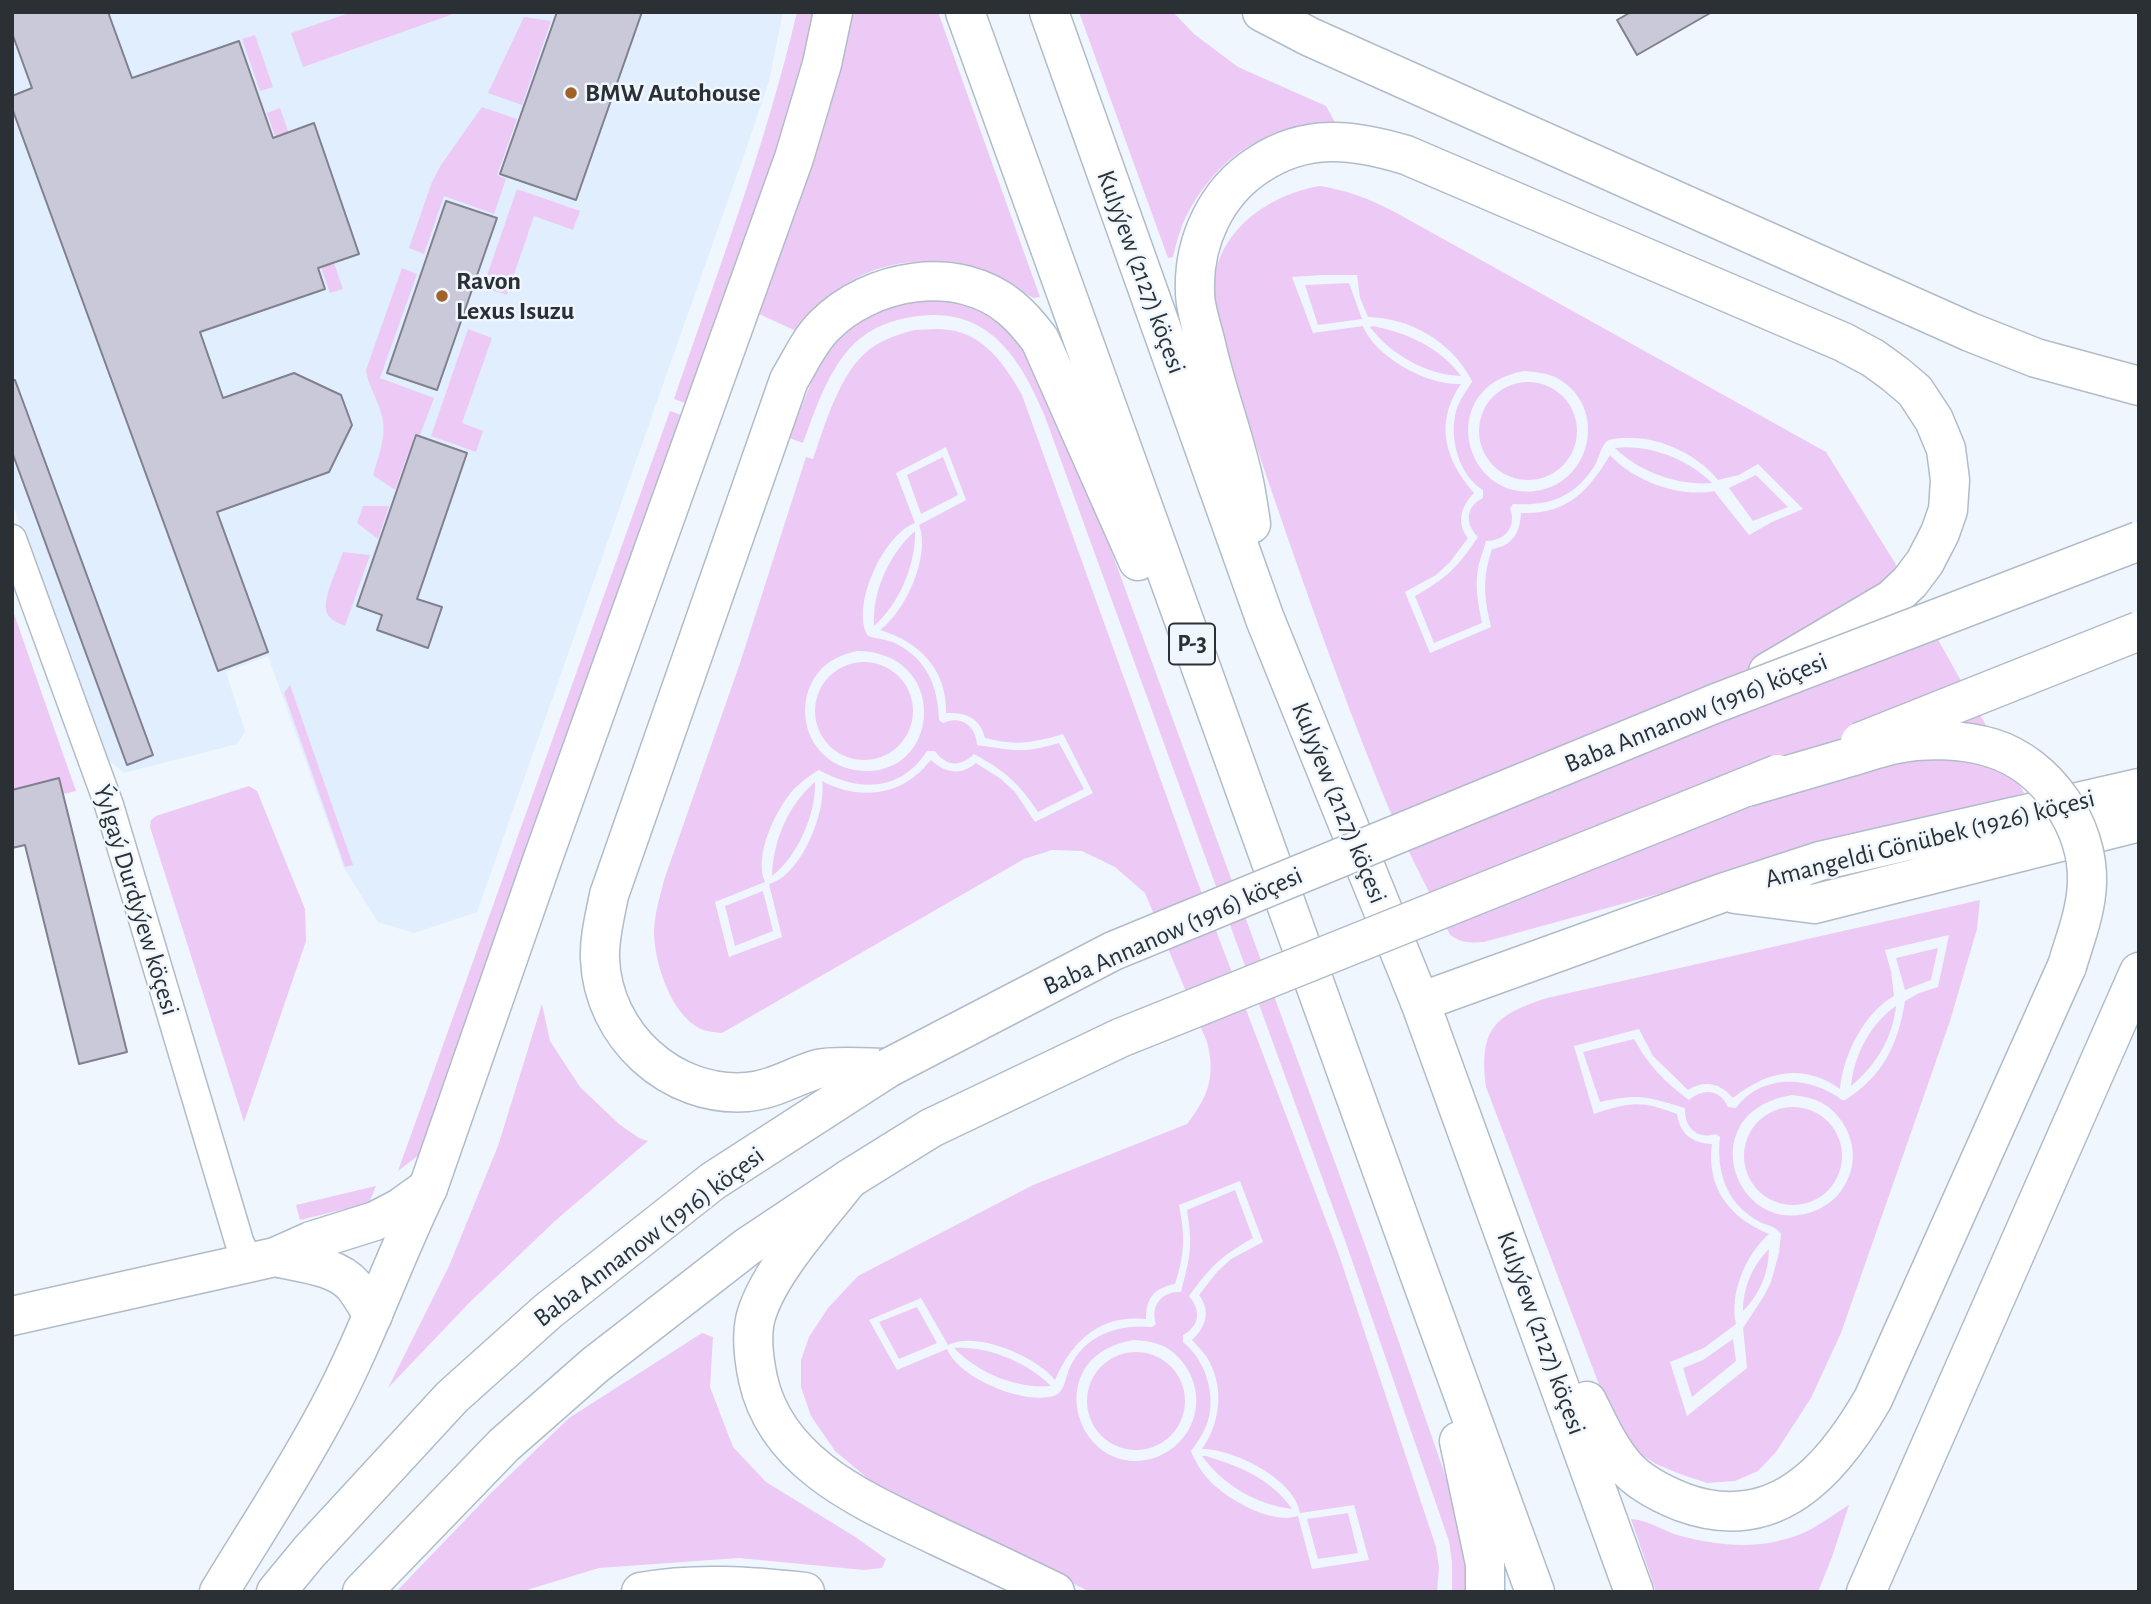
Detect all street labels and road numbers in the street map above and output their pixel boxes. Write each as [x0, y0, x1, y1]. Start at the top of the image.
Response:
street label: Kulyýew (2127) köçesi [1090, 166, 1192, 378]
road number: P-3 [1169, 624, 1215, 664]
street label: Baba Annanow (1916) köçesi [1560, 646, 1832, 780]
street label: Kulyýew (2127) köçesi [1284, 698, 1394, 908]
street label: Ýylgaý Durdyýew köçesi [86, 781, 186, 1019]
street label: Amangeldi Gönübek (1926) köçesi [1762, 783, 2098, 895]
street label: Baba Annanow (1916) köçesi [1039, 860, 1307, 1002]
street label: Baba Annanow (1916) köçesi [528, 1140, 770, 1334]
street label: Kulyýew (2127) köçesi [1490, 1227, 1592, 1439]

